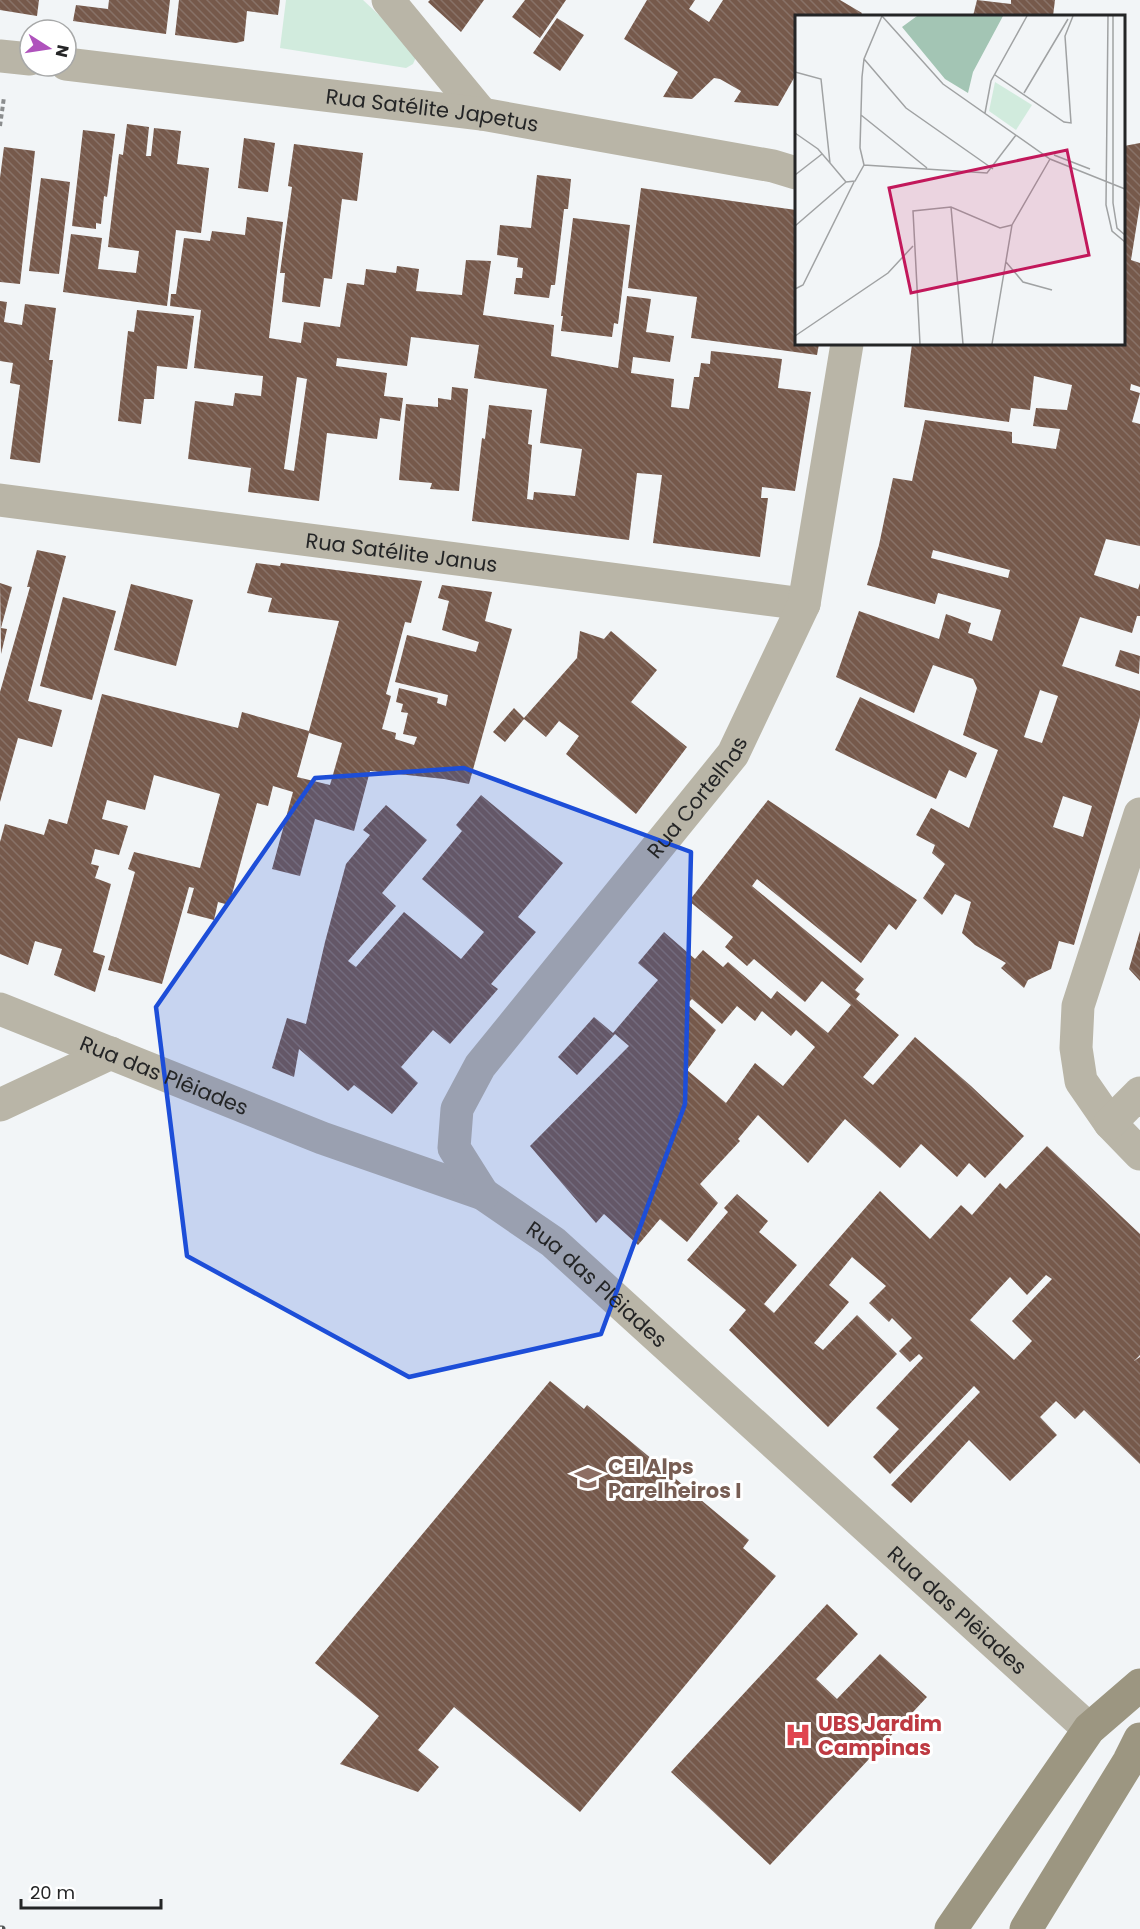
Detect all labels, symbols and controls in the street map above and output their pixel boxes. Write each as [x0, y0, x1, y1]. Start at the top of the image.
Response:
inset map [795, 15, 1125, 345]
north arrow [18, 18, 78, 78]
text: N [50, 43, 75, 59]
street label: Rua Satélite Japetus [324, 81, 541, 138]
street label: Rua Satélite Janus [304, 525, 499, 579]
street label: Rua Cortelhas [640, 731, 754, 864]
street label: Rua das Plêiades [76, 1028, 253, 1122]
street label: Rua das Plêiades [521, 1214, 674, 1354]
place label: CEI Alps Parelheiros I [608, 1452, 742, 1505]
school or university icon: CEI Alps Parelheiros I [573, 1463, 603, 1493]
street label: Rua das Plêiades [882, 1539, 1034, 1681]
place label: UBS Jardim Campinas [818, 1709, 942, 1762]
hospital icon: UBS Jardim Campinas [783, 1720, 813, 1750]
scale bar [21, 1872, 160, 1910]
text: 20 m [30, 1880, 75, 1905]

